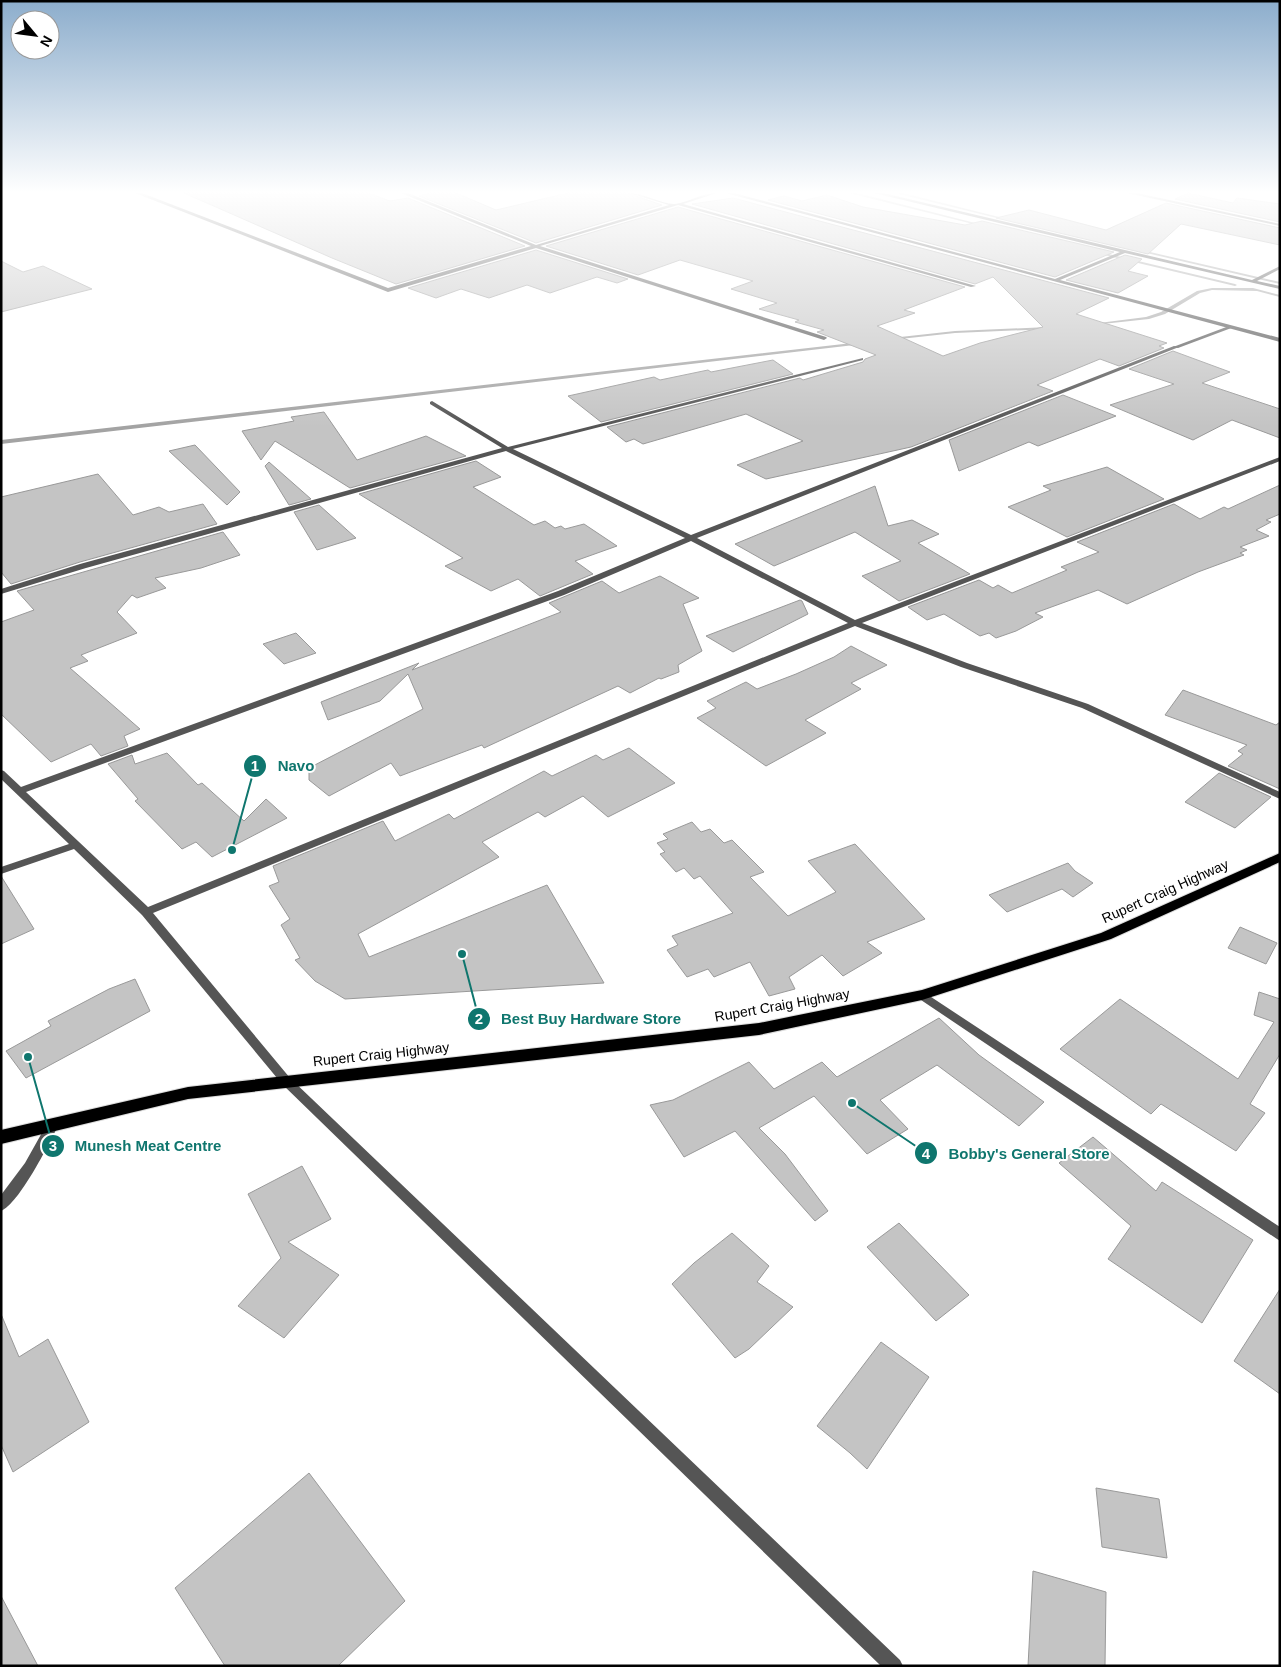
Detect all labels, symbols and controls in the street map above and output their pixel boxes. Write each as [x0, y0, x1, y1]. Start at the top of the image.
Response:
north arrow [10, 10, 60, 60]
text: N [37, 33, 56, 50]
callout: Navo [242, 751, 324, 781]
text: 1 [251, 757, 259, 774]
text: Navo [278, 757, 314, 774]
street label: Rupert Craig Highway [1099, 856, 1231, 926]
street label: Rupert Craig Highway [713, 985, 851, 1025]
callout: Best Buy Hardware Store [466, 1004, 691, 1034]
text: 2 [475, 1010, 483, 1027]
text: Best Buy Hardware Store [501, 1010, 681, 1027]
street label: Rupert Craig Highway [312, 1039, 450, 1069]
callout: Munesh Meat Centre [40, 1131, 232, 1161]
text: 3 [49, 1137, 57, 1154]
text: Munesh Meat Centre [75, 1137, 221, 1154]
callout: Bobby's General Store [914, 1138, 1120, 1168]
text: 4 [922, 1145, 931, 1162]
text: Bobby's General Store [948, 1145, 1110, 1162]

